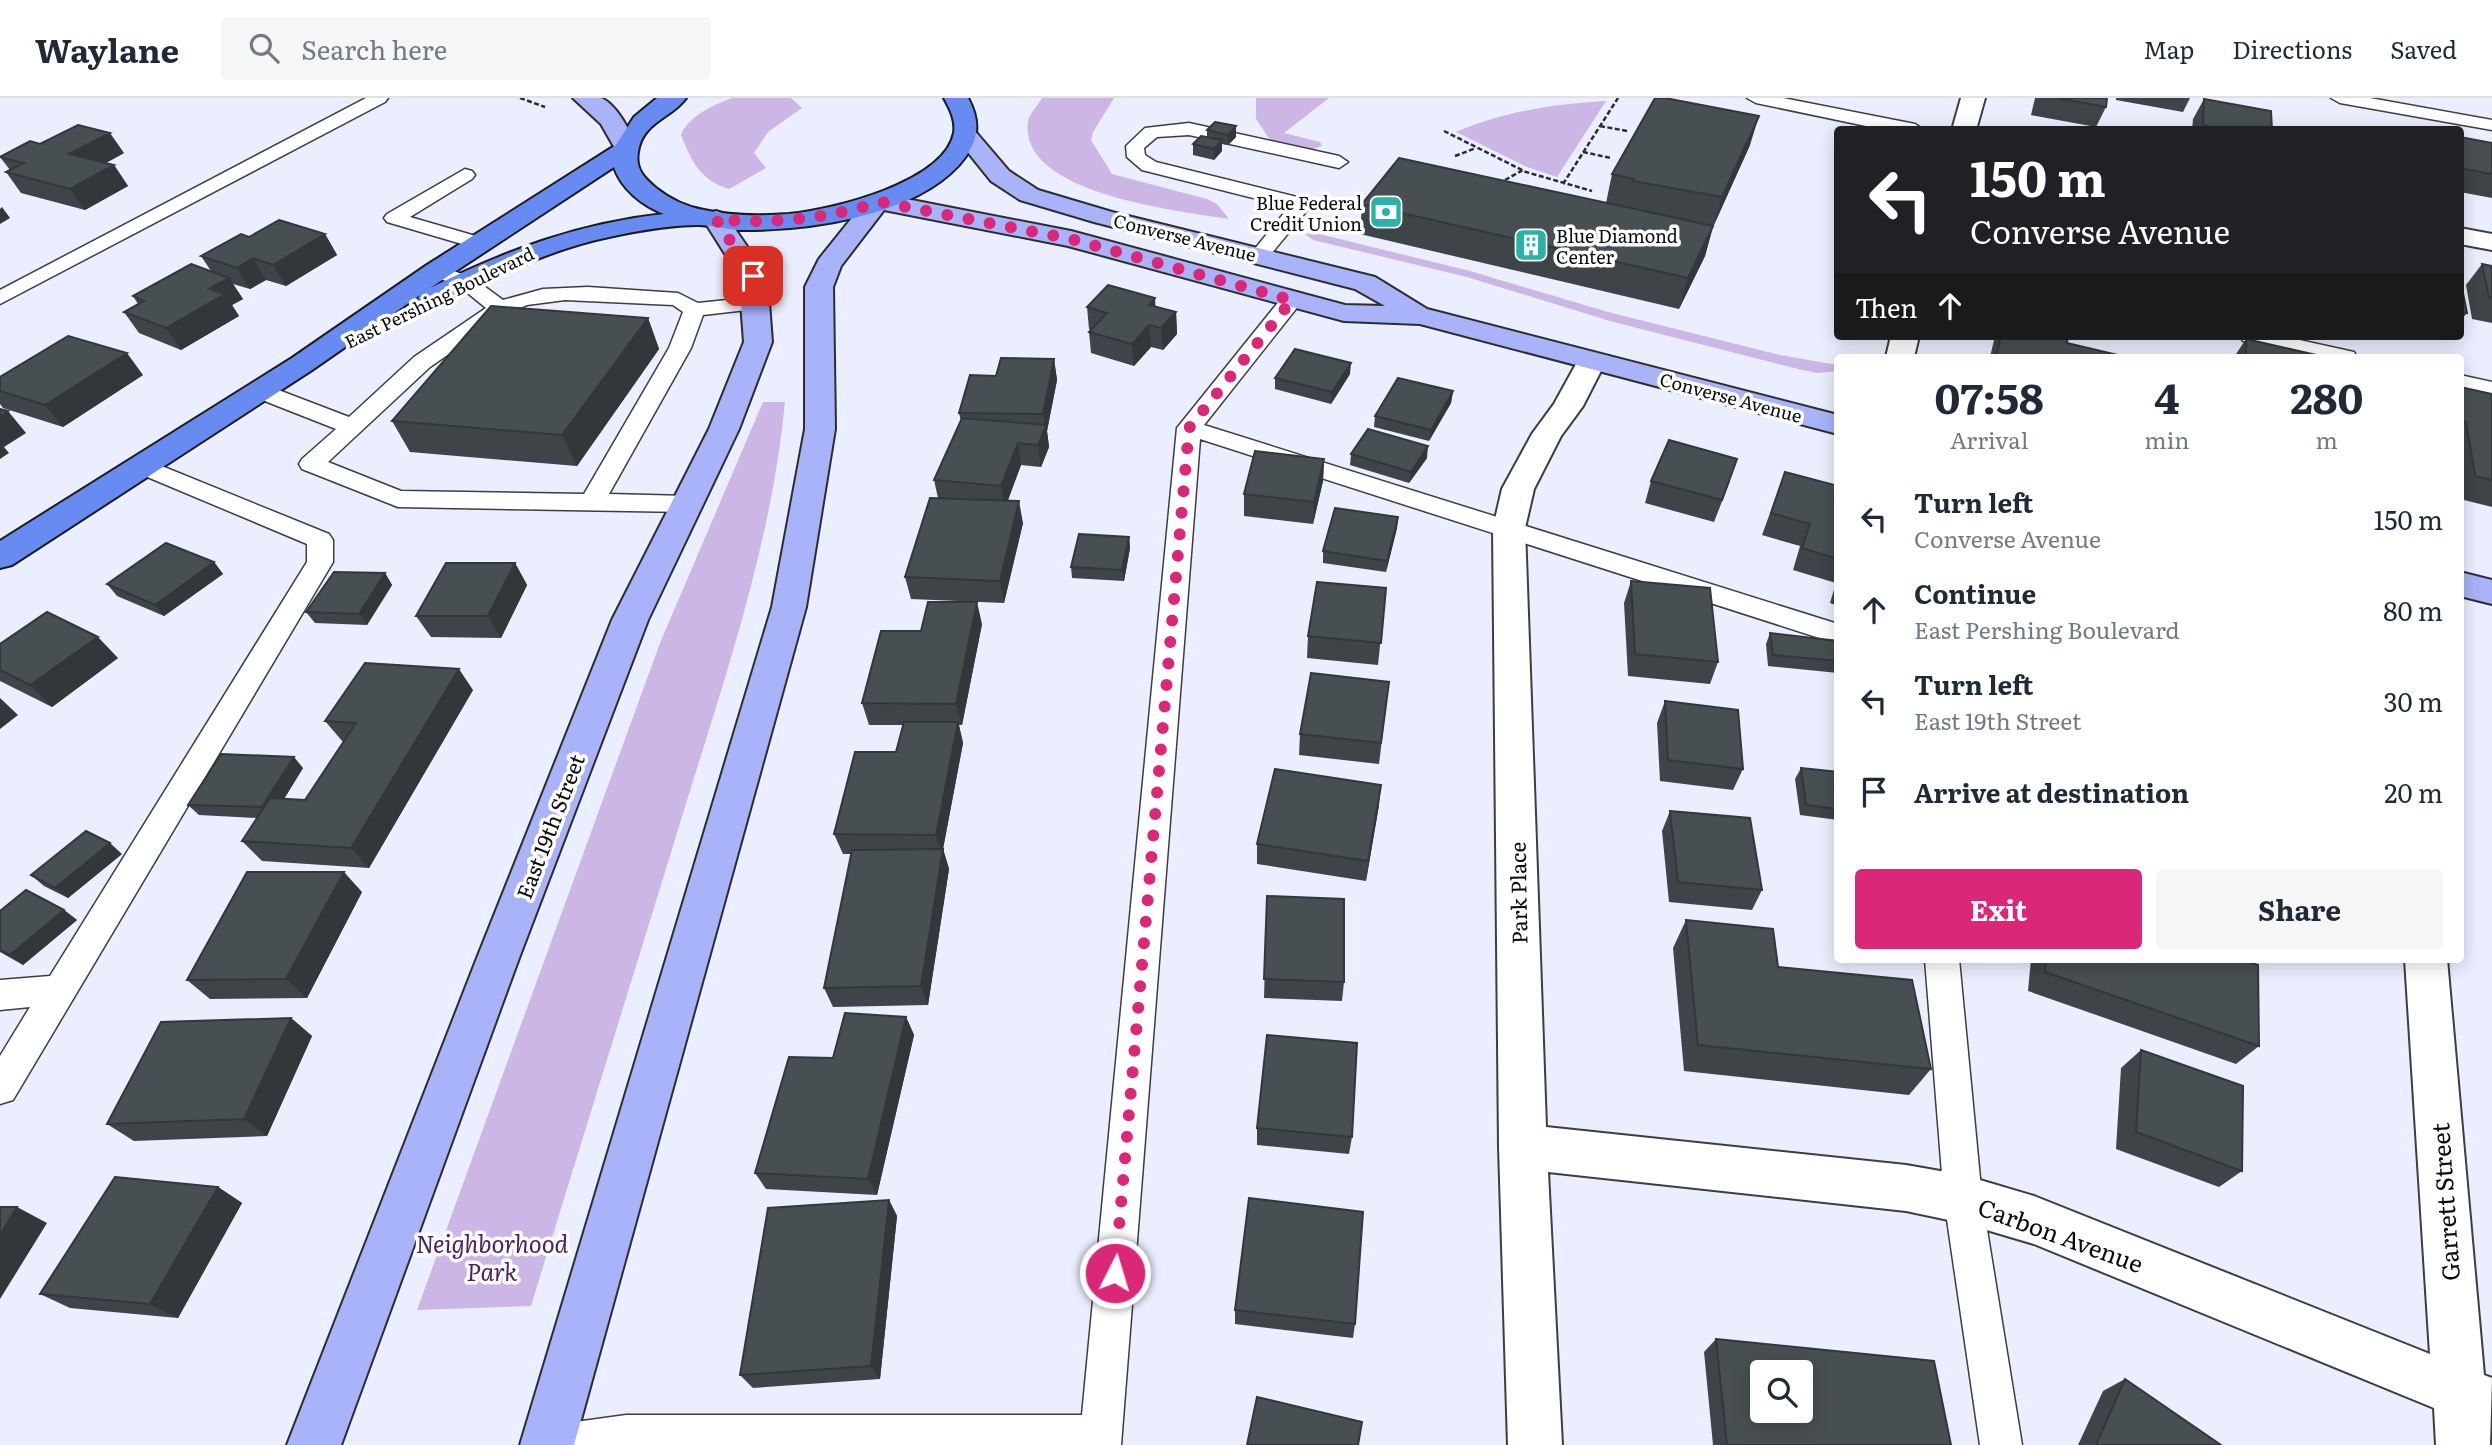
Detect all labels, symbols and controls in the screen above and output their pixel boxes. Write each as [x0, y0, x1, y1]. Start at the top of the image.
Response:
search box [221, 17, 711, 80]
text: Waylane [35, 24, 179, 73]
icon: search [245, 29, 283, 67]
text: Search here [301, 29, 447, 68]
text: Map [2143, 31, 2194, 66]
text: Directions [2232, 31, 2352, 66]
text: Saved [2390, 31, 2457, 66]
text: 150 m [1970, 139, 2106, 212]
icon: left [1855, 154, 1946, 245]
place label: Blue Federal Credit Union [1250, 189, 1362, 237]
bank icon: Blue Federal Credit Union [1367, 193, 1405, 231]
street label: Converse Avenue [1111, 206, 1259, 268]
text: Converse Avenue [1970, 206, 2230, 254]
place label: Blue Diamond Center [1556, 222, 1678, 270]
building icon: Blue Diamond Center [1512, 226, 1550, 264]
street label: East Pershing Boulevard [340, 239, 538, 355]
pin [723, 246, 783, 306]
icon: arrive [734, 257, 772, 295]
text: Then [1855, 287, 1917, 326]
icon: ahead [1931, 287, 1969, 325]
street label: Converse Avenue [1657, 365, 1805, 429]
text: 07:58 [1935, 365, 2044, 427]
text: 4 [2154, 365, 2180, 427]
text: 280 [2290, 365, 2363, 427]
text: Arrival [1950, 422, 2028, 456]
text: min [2144, 422, 2190, 456]
text: m [2316, 422, 2338, 456]
text: Turn left [1914, 482, 2033, 521]
text: 150 m [2374, 499, 2443, 538]
icon: left [1855, 500, 1893, 538]
text: Converse Avenue [1914, 521, 2101, 555]
text: Continue [1914, 573, 2036, 612]
text: 80 m [2383, 590, 2443, 629]
icon: ahead [1855, 591, 1893, 629]
text: East Pershing Boulevard [1914, 612, 2180, 646]
text: Turn left [1914, 664, 2033, 703]
text: 30 m [2383, 681, 2443, 720]
icon: left [1855, 682, 1893, 720]
text: East 19th Street [1914, 703, 2081, 737]
street label: East 19th Street [507, 749, 591, 903]
text: Arrive at destination [1914, 772, 2189, 811]
text: 20 m [2384, 772, 2443, 811]
icon: arrive [1855, 773, 1893, 811]
street label: Park Place [1501, 841, 1533, 944]
button: Exit [1855, 869, 2142, 949]
button: Share [2156, 869, 2443, 949]
street label: Garrett Street [2421, 1122, 2467, 1282]
street label: Carbon Avenue [1974, 1188, 2148, 1280]
park label: Neighborhood Park [416, 1225, 569, 1288]
position arrow [1078, 1236, 1152, 1310]
map controls [1750, 1360, 1813, 1423]
button: search [1750, 1360, 1813, 1423]

